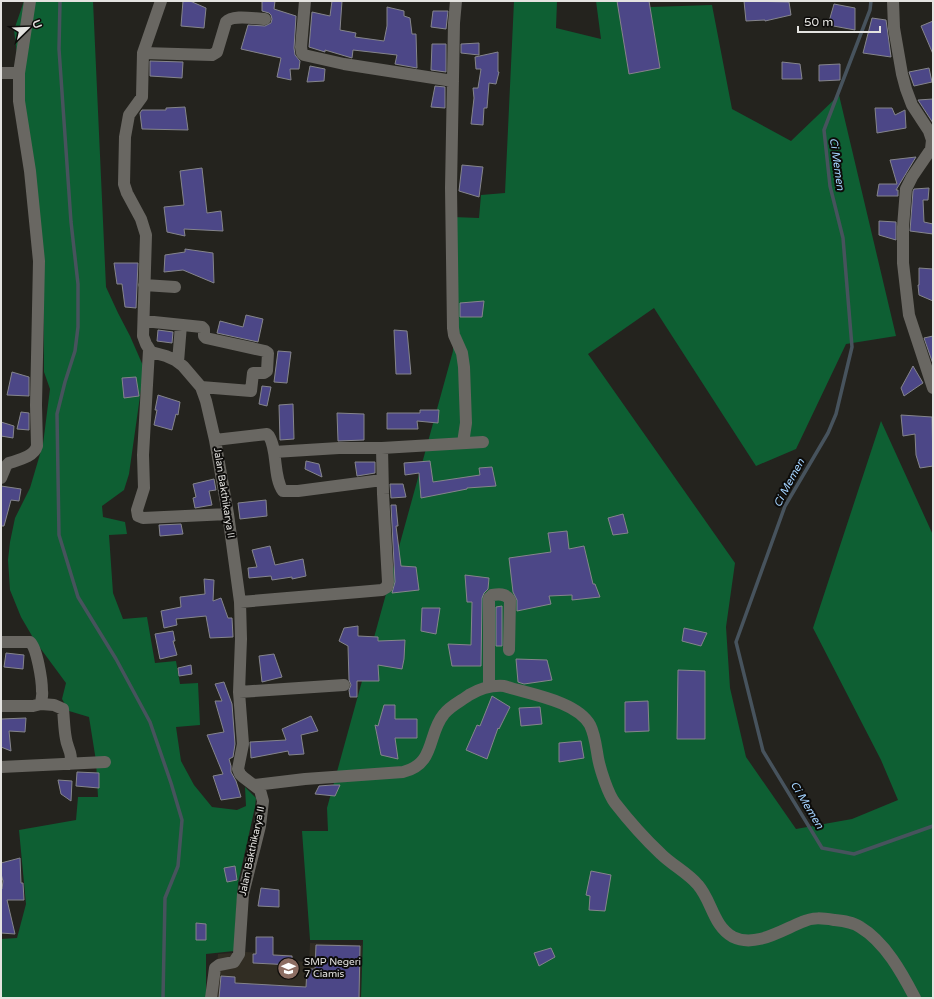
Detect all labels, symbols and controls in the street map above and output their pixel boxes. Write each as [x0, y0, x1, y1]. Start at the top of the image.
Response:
north arrow [8, 8, 48, 48]
scale bar [798, 8, 880, 34]
text: 50 m [804, 15, 833, 29]
text: U [29, 18, 44, 31]
water label: Ci Memen [827, 137, 847, 191]
street label: Jalan Bakthikarya II [211, 447, 237, 539]
water label: Ci Memen [771, 456, 807, 509]
water label: Ci Memen [788, 779, 826, 831]
street label: Jalan Bakthikarya II [237, 805, 267, 897]
school or university icon: SMP Negeri 7 Ciamis [276, 955, 302, 981]
place label: SMP Negeri 7 Ciamis [304, 956, 361, 980]

